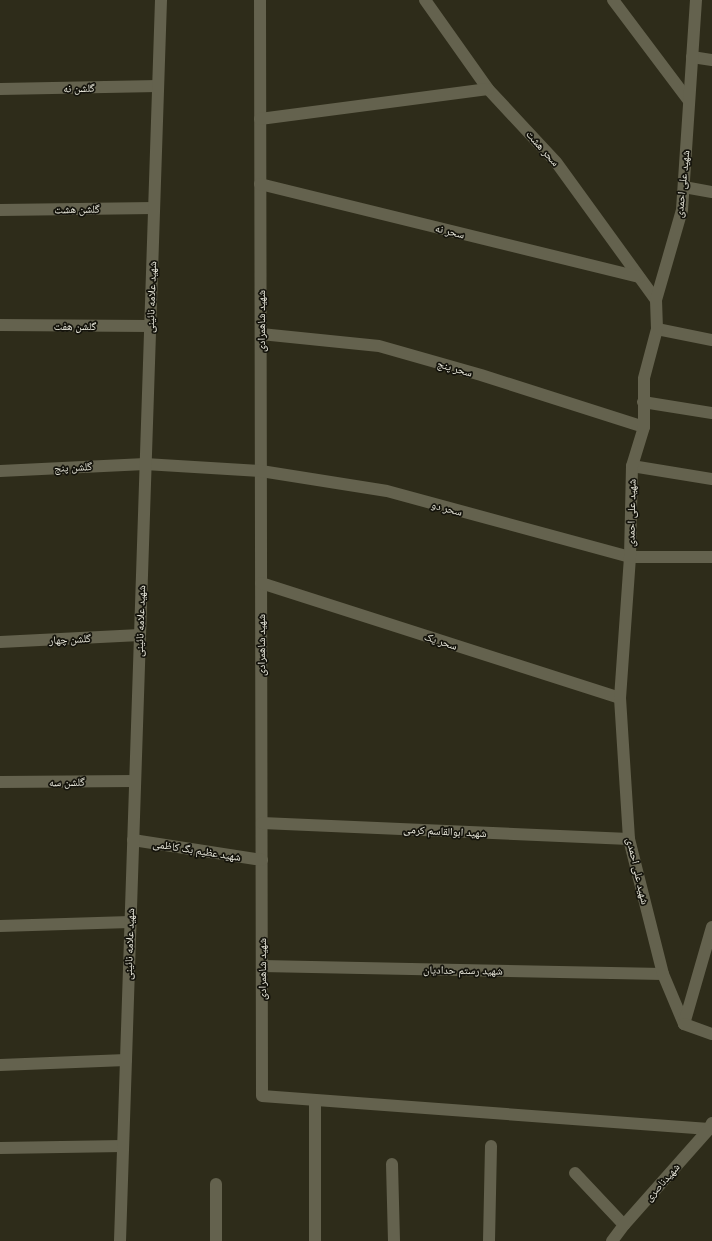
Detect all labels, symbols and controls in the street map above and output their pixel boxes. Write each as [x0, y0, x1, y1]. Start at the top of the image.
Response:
street label: گلشن نه [63, 82, 95, 95]
street label: سحر هشت [523, 128, 562, 169]
street label: شهید علی احمدی [672, 150, 693, 219]
street label: گلشن هشت [54, 203, 100, 216]
street label: سحر نه [434, 222, 466, 241]
street label: شهید علامه‌ نائینی [144, 261, 159, 333]
street label: شهید شاهمرادی [255, 290, 268, 352]
street label: گلشن هفت [54, 320, 97, 333]
street label: سحر پنج [436, 357, 474, 380]
street label: گلشن پنج [54, 460, 93, 475]
street label: شهید علی احمدی [624, 479, 639, 547]
street label: سحر دو [430, 498, 464, 519]
street label: شهید علامه‌ نائینی [133, 585, 148, 657]
street label: شهید شاهمرادی [255, 614, 268, 676]
street label: سحر یک [423, 630, 459, 653]
street label: گلشن چهار [48, 632, 92, 647]
street label: گلشن سه [49, 776, 86, 789]
street label: شهید ابوالقاسم کرمی [403, 823, 487, 841]
street label: شهید علی احمدی [624, 836, 651, 906]
street label: شهید عظیم بگ کاظمی [152, 837, 242, 865]
street label: شهید علامه‌ نائینی [122, 908, 137, 980]
street label: شهید شاهمرادی [256, 938, 269, 1000]
street label: شهید رستم حدادیان [423, 963, 503, 979]
street label: شهیدناصری [642, 1161, 683, 1204]

